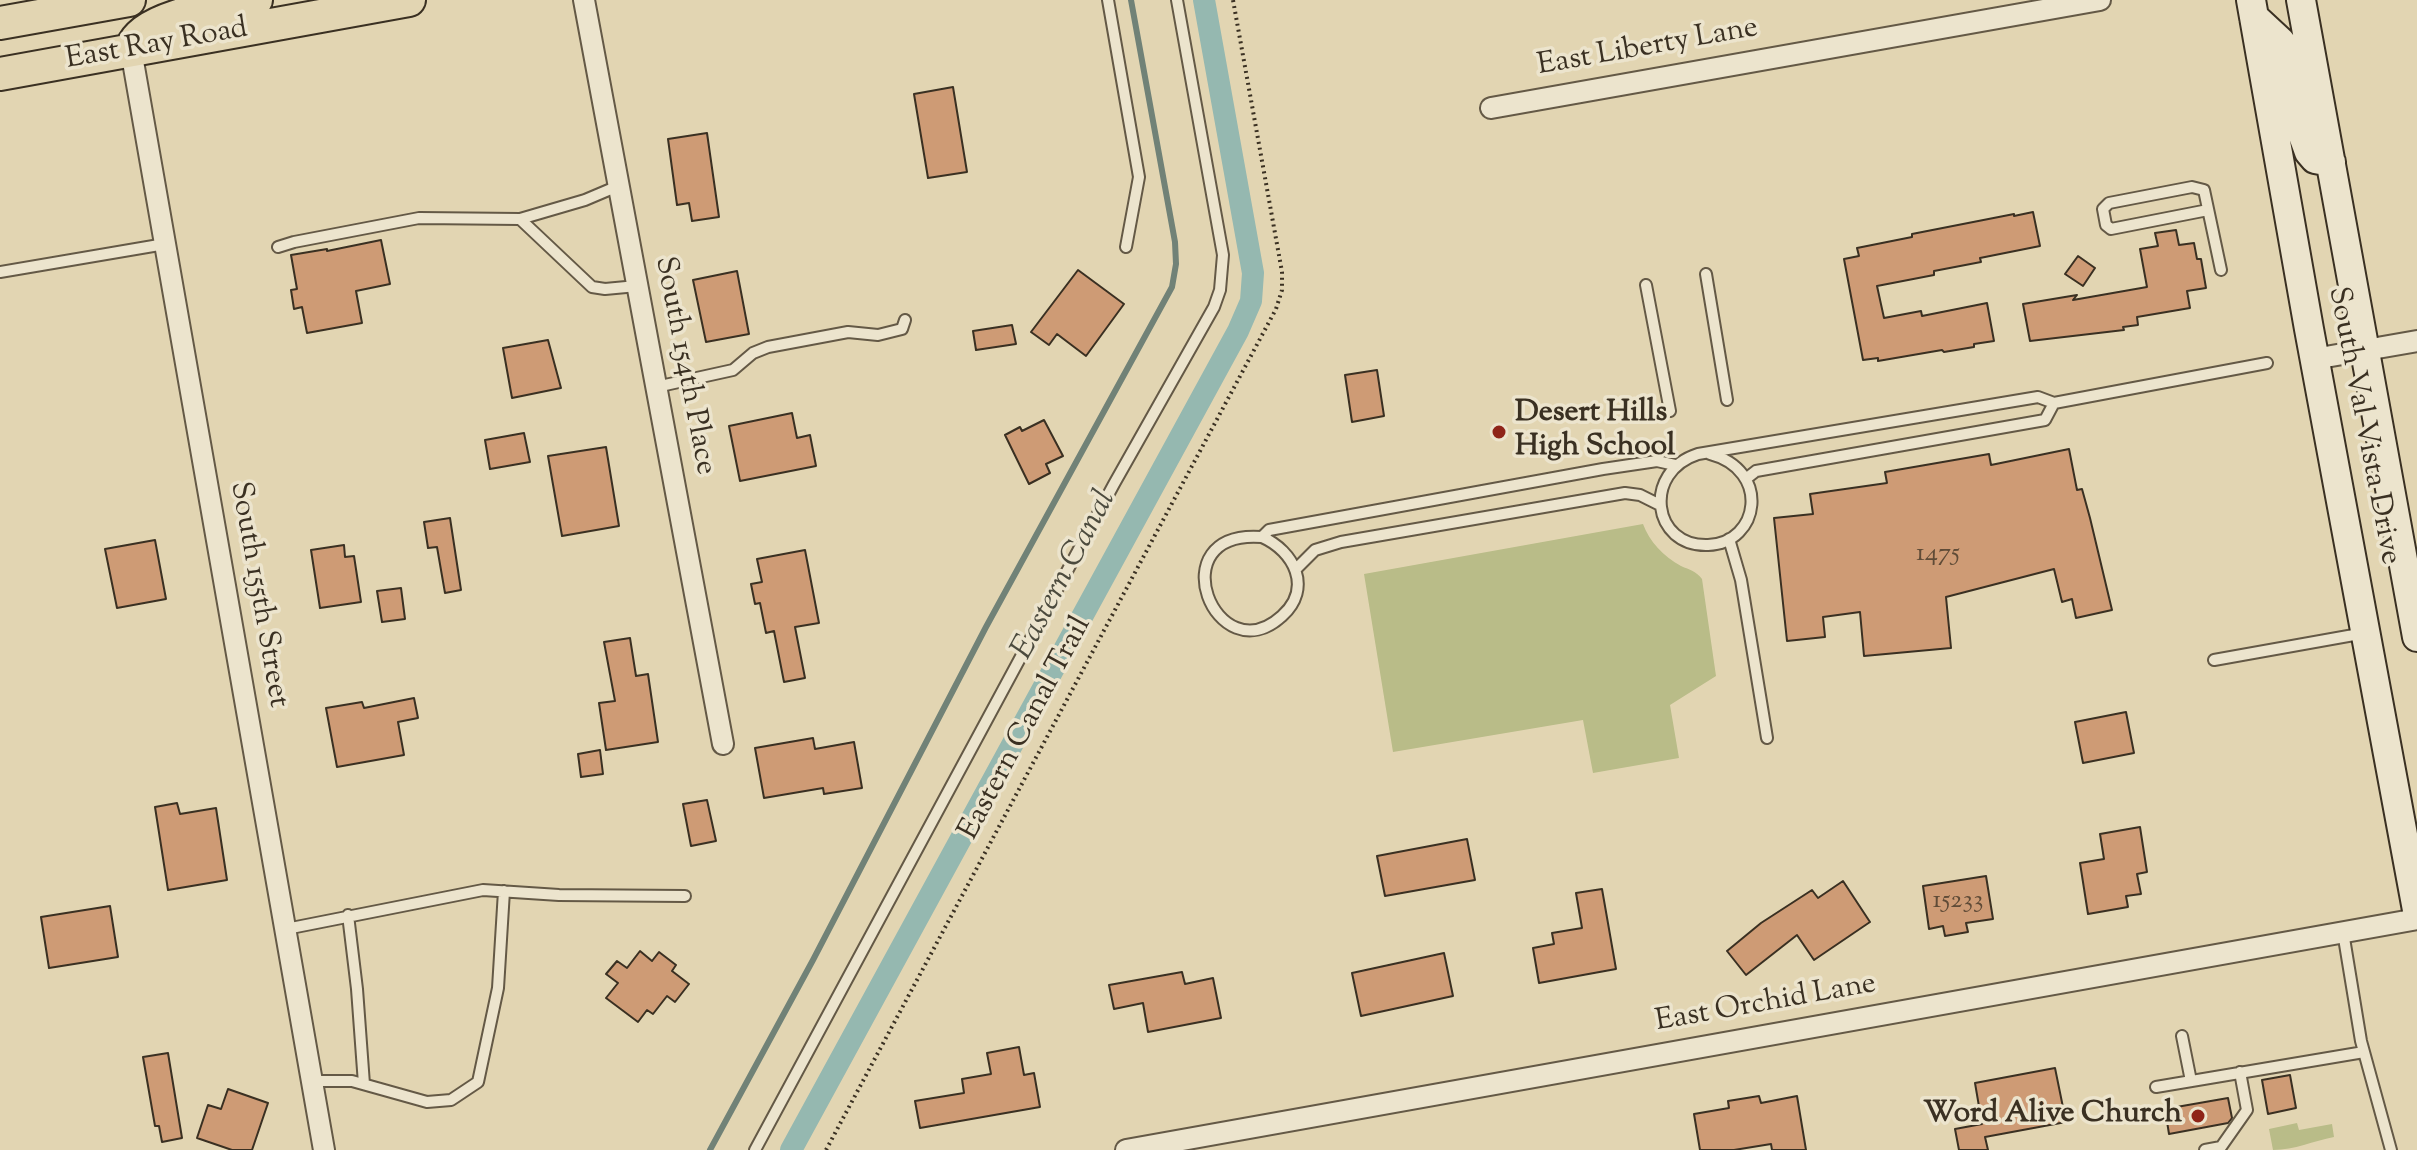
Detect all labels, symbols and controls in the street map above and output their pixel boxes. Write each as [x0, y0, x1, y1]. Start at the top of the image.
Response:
street label: East Ray Road [63, 12, 251, 80]
street label: East Liberty Lane [1535, 12, 1761, 86]
street label: South 154th Place [644, 254, 722, 478]
street label: South Val Vista Drive [2317, 284, 2407, 568]
place label: Desert Hills High School [1515, 397, 1675, 468]
marker: Desert Hills High School [1490, 423, 1508, 441]
street label: South 155th Street [219, 479, 295, 711]
water label: Eastern Canal [1005, 485, 1127, 667]
house number: 1475 [1916, 540, 1960, 572]
street label: Eastern Canal Trail [953, 611, 1101, 847]
house number: 15233 [1933, 887, 1983, 919]
street label: East Orchid Lane [1653, 968, 1879, 1042]
place label: Word Alive Church [1923, 1098, 2182, 1134]
marker: Word Alive Church [2189, 1107, 2207, 1125]

